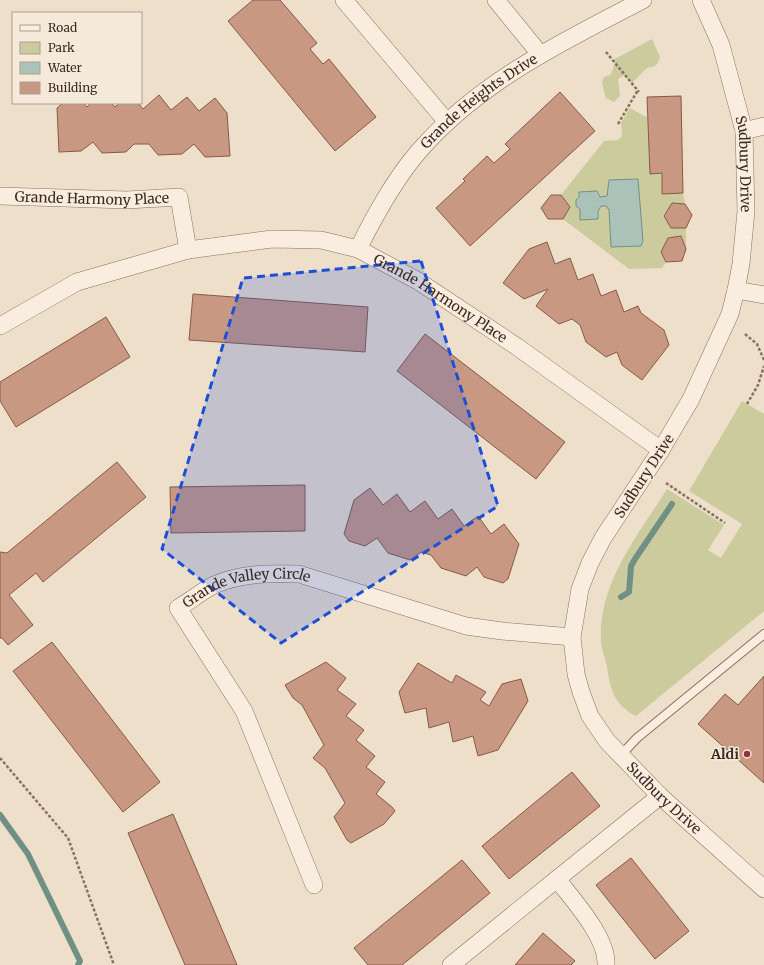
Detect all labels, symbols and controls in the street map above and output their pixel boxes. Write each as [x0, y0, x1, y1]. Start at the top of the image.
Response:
legend [12, 12, 142, 104]
text: Road [48, 20, 77, 35]
text: Park [48, 40, 75, 55]
street label: Grande Heights Drive [417, 50, 541, 152]
text: Water [47, 60, 83, 75]
text: Building [48, 80, 98, 95]
street label: Sudbury Drive [731, 114, 755, 212]
street label: Grande Harmony Place [14, 187, 170, 209]
street label: Grande Harmony Place [370, 250, 511, 347]
street label: Sudbury Drive [610, 431, 678, 521]
street label: Grande Valley Circle [179, 565, 313, 612]
place label: Aldi [710, 745, 739, 763]
marker: Aldi [742, 749, 752, 759]
street label: Sudbury Drive [623, 758, 705, 838]

